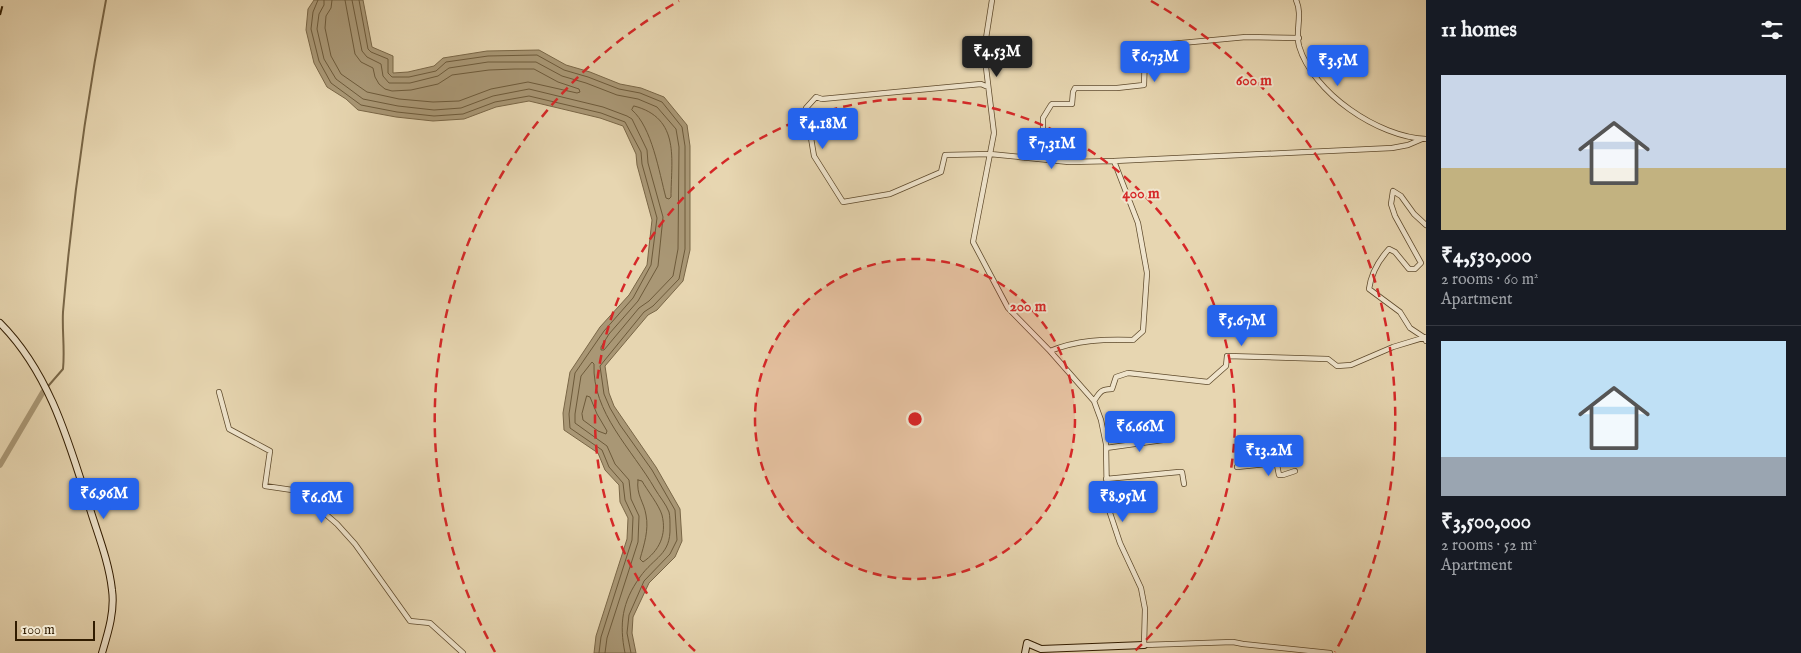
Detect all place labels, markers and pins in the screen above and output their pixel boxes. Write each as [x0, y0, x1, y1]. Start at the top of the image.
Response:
pin: ₹4.53M [956, 36, 1038, 78]
pin: ₹6.73M [1114, 41, 1196, 83]
pin: ₹3.5M [1303, 44, 1373, 87]
pin: ₹4.18M [782, 108, 864, 150]
pin: ₹7.31M [1011, 128, 1093, 170]
pin: ₹5.67M [1201, 304, 1283, 347]
centre of rings [906, 410, 924, 428]
pin: ₹6.66M [1099, 410, 1181, 453]
pin: ₹13.2M [1228, 434, 1310, 477]
pin: ₹6.96M [63, 478, 145, 520]
pin: ₹8.95M [1082, 480, 1164, 523]
pin: ₹6.6M [287, 482, 357, 524]

